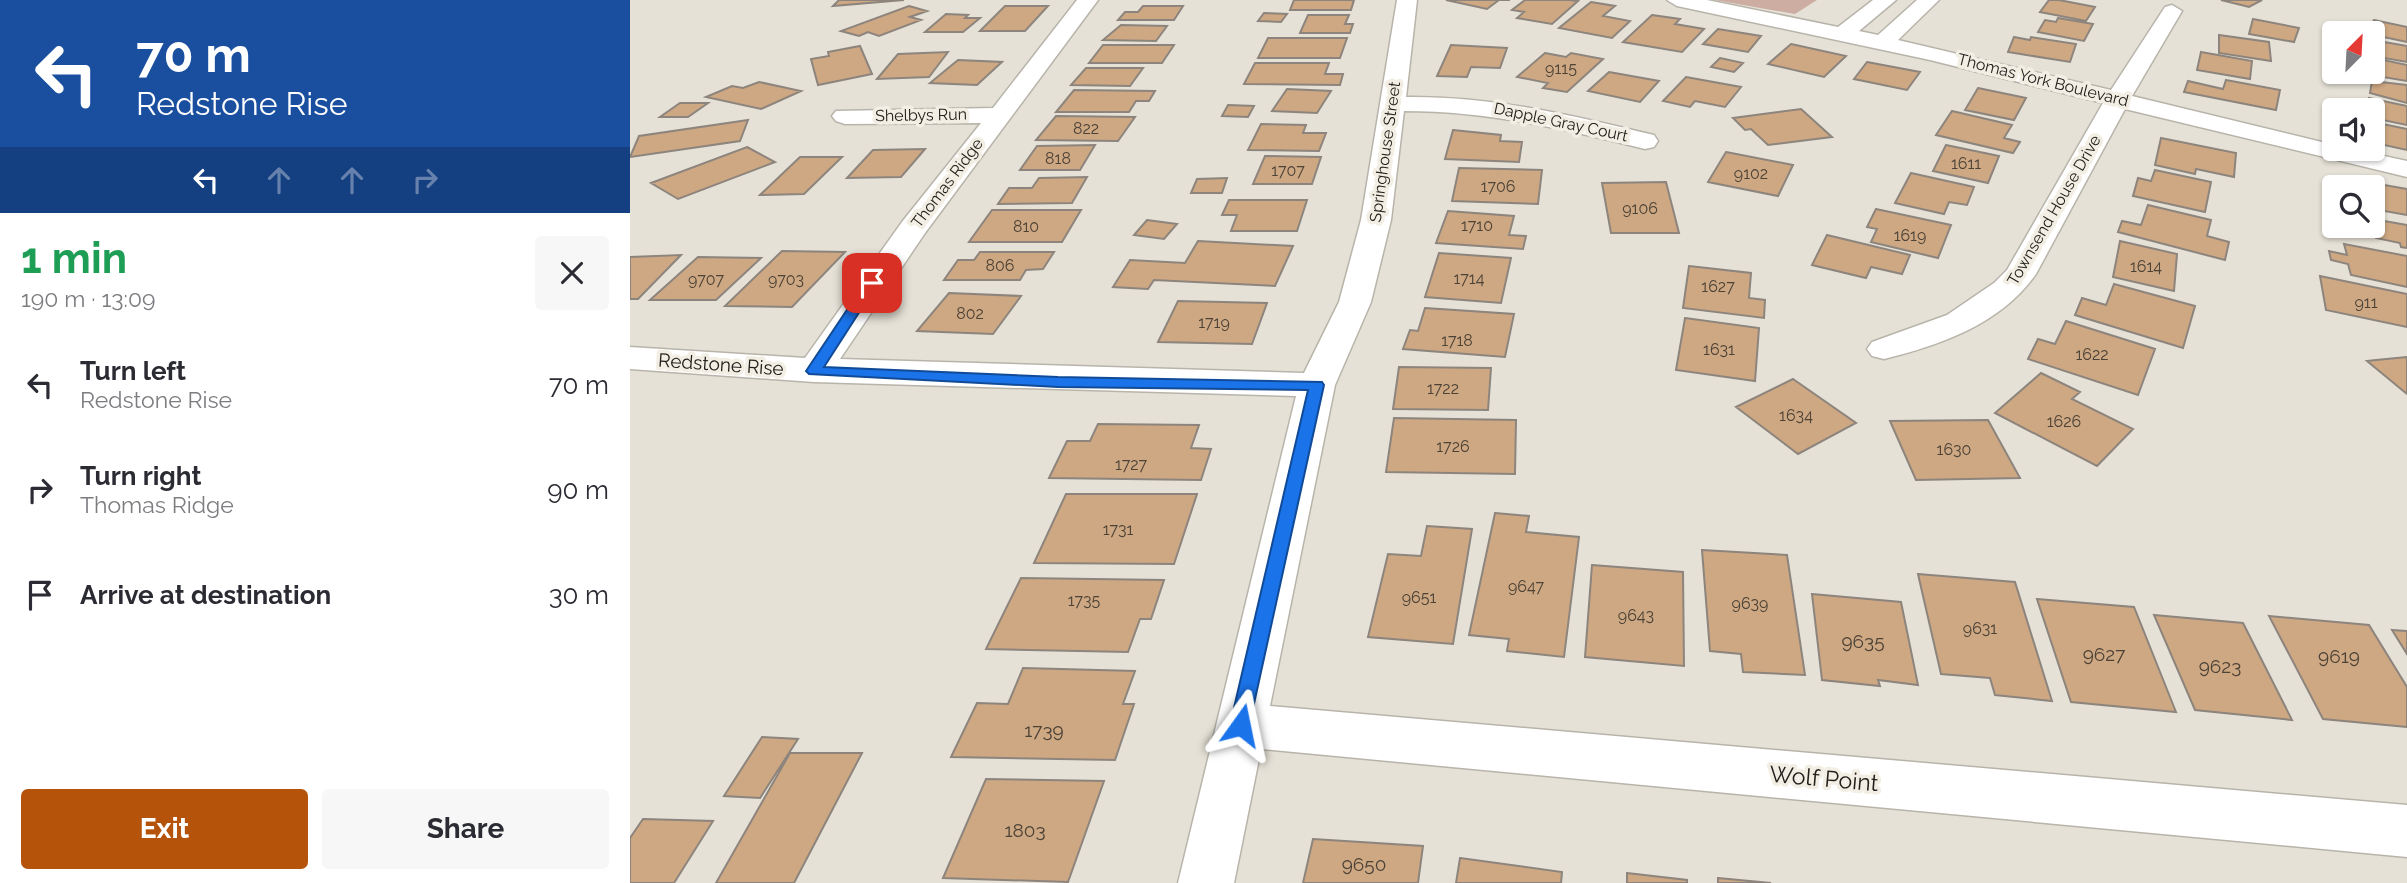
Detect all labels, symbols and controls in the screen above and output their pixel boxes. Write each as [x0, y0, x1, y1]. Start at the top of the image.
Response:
north arrow [2322, 21, 2385, 84]
map controls [2322, 21, 2385, 238]
text: 70 m [136, 26, 251, 83]
icon: left [21, 28, 112, 119]
street label: Thomas York Boulevard [1956, 50, 2130, 110]
house number: 9115 [1545, 59, 1577, 78]
street label: Springhouse Street [1366, 80, 1404, 224]
text: Redstone Rise [136, 85, 348, 122]
button: sound [2322, 98, 2385, 161]
street label: Dapple Gray Court [1492, 99, 1630, 146]
street label: Shelbys Run [875, 105, 967, 125]
house number: 822 [1073, 119, 1099, 138]
street label: Townsend House Drive [2003, 132, 2105, 288]
street label: Thomas Ridge [907, 135, 987, 231]
house number: 818 [1045, 149, 1071, 168]
house number: 1611 [1951, 154, 1981, 173]
icon: left [187, 161, 225, 199]
icon: ahead [260, 161, 298, 199]
icon: ahead [333, 161, 371, 199]
icon: right [406, 161, 444, 199]
house number: 1707 [1271, 161, 1305, 180]
house number: 9102 [1734, 164, 1768, 183]
button: search [2322, 175, 2385, 238]
house number: 1706 [1481, 177, 1515, 196]
house number: 9106 [1622, 199, 1658, 218]
house number: 1710 [1461, 216, 1493, 235]
house number: 810 [1013, 217, 1039, 236]
house number: 1619 [1894, 226, 1926, 245]
text: 1 min [21, 234, 127, 283]
button: close [535, 236, 609, 310]
pin [842, 253, 902, 313]
house number: 806 [986, 256, 1014, 275]
house number: 1614 [2130, 257, 2162, 276]
icon: arrive [853, 264, 891, 302]
house number: 1714 [1454, 269, 1485, 288]
house number: 9707 [688, 270, 724, 289]
house number: 9703 [768, 270, 804, 289]
house number: 1627 [1701, 277, 1735, 296]
text: 190 m · 13:09 [21, 285, 155, 312]
house number: 911 [2354, 293, 2378, 312]
house number: 802 [956, 304, 984, 323]
house number: 1719 [1198, 313, 1230, 332]
house number: 1718 [1441, 331, 1473, 350]
house number: 1631 [1703, 340, 1735, 359]
house number: 1622 [2075, 345, 2109, 364]
street label: Redstone Rise [658, 349, 784, 379]
text: Turn left [80, 356, 186, 386]
icon: left [21, 366, 59, 404]
text: 70 m [549, 370, 609, 400]
house number: 1722 [1427, 379, 1459, 398]
text: Redstone Rise [80, 386, 232, 413]
house number: 1634 [1779, 406, 1813, 425]
house number: 1626 [2047, 412, 2081, 431]
house number: 1726 [1436, 437, 1470, 456]
house number: 1630 [1937, 440, 1971, 459]
house number: 1727 [1115, 455, 1148, 474]
text: Turn right [80, 461, 201, 491]
icon: right [21, 471, 59, 509]
text: 90 m [547, 475, 609, 505]
text: Thomas Ridge [80, 491, 234, 518]
house number: 1731 [1103, 520, 1134, 539]
icon: arrive [21, 576, 59, 614]
house number: 9647 [1508, 577, 1545, 596]
text: Arrive at destination [80, 580, 331, 610]
text: 30 m [549, 580, 609, 610]
house number: 9651 [1402, 588, 1436, 607]
house number: 1735 [1068, 591, 1101, 610]
house number: 9639 [1732, 594, 1768, 613]
house number: 9643 [1618, 606, 1654, 625]
house number: 9631 [1963, 619, 1997, 638]
house number: 9635 [1841, 630, 1885, 652]
house number: 9627 [2083, 643, 2125, 665]
house number: 9619 [2318, 645, 2360, 667]
house number: 9623 [2199, 655, 2241, 677]
position arrow [1204, 688, 1278, 762]
house number: 1739 [1024, 719, 1064, 741]
street label: Wolf Point [1768, 760, 1880, 796]
button: Exit [21, 789, 308, 869]
button: Share [322, 789, 609, 869]
house number: 1803 [1004, 819, 1046, 841]
house number: 9650 [1342, 853, 1386, 875]

